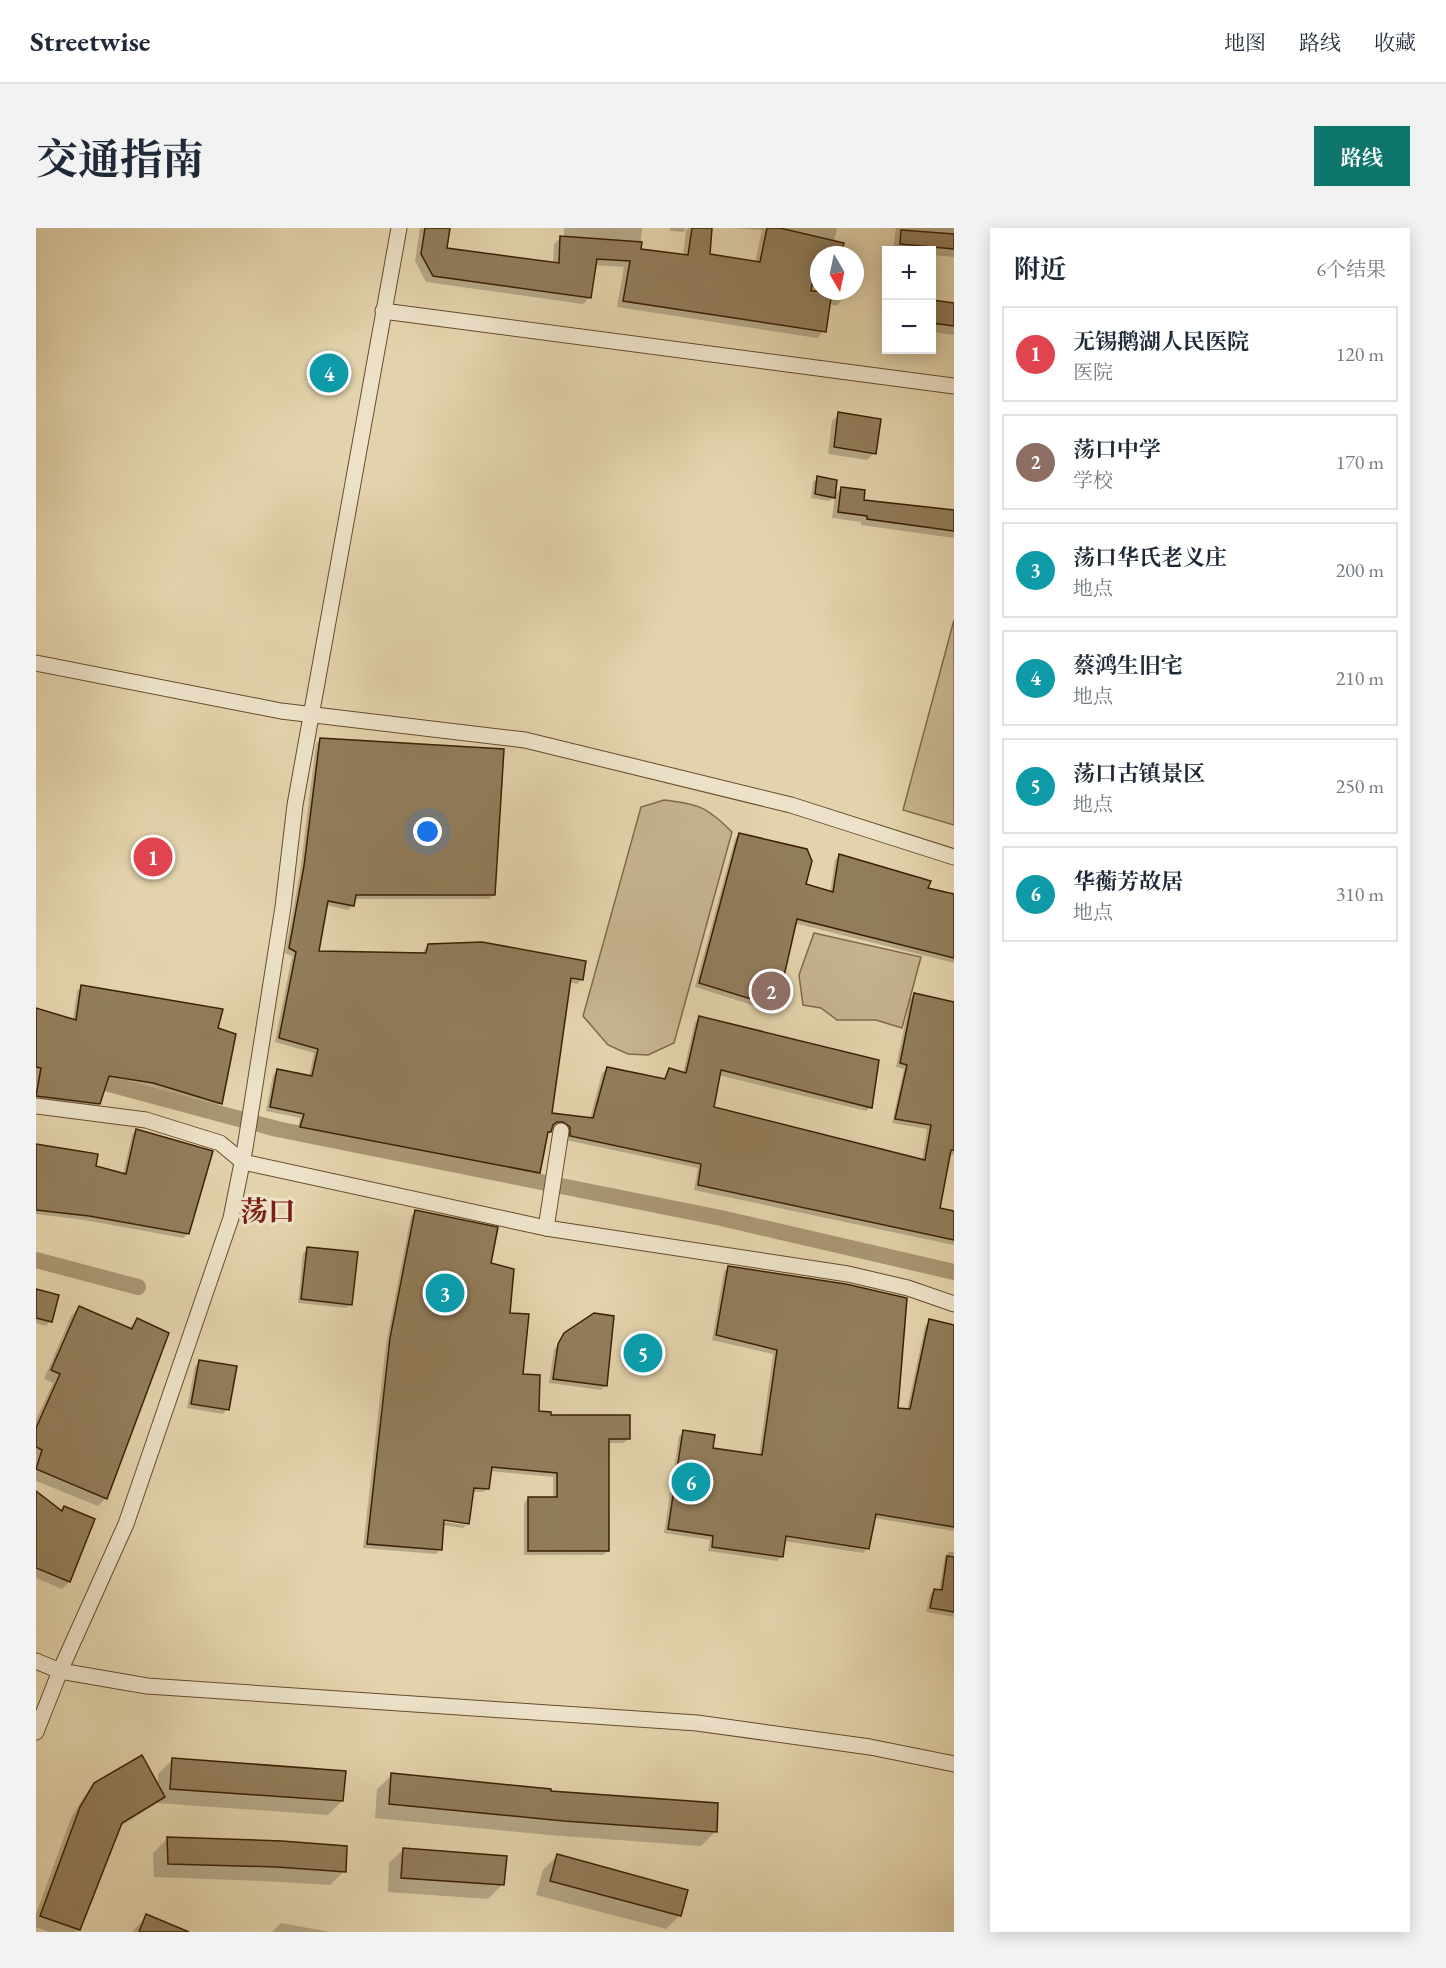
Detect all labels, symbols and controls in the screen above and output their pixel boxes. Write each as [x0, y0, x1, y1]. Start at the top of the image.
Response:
text: Streetwise [30, 23, 150, 59]
text: 地图 [1224, 29, 1266, 56]
text: 路线 [1299, 29, 1341, 56]
text: 收藏 [1374, 29, 1416, 56]
button: 路线 [1314, 126, 1410, 186]
text: 交通指南 [36, 132, 204, 187]
north arrow [810, 246, 864, 300]
map controls [882, 246, 936, 354]
button: + [882, 246, 936, 300]
text: 附近 [1014, 252, 1066, 286]
text: 6个结果 [1316, 256, 1386, 282]
button: − [882, 300, 936, 354]
text: 无锡鹅湖人民医院 [1073, 327, 1249, 356]
text: 1 [1030, 341, 1041, 367]
text: 120 m [1336, 341, 1384, 367]
pin: 4 [310, 350, 348, 396]
text: 医院 [1073, 359, 1113, 385]
text: 荡口中学 [1073, 435, 1161, 464]
text: 2 [1030, 449, 1041, 475]
text: 170 m [1336, 449, 1384, 475]
text: 学校 [1073, 467, 1113, 493]
text: 荡口华氏老义庄 [1073, 543, 1227, 572]
text: 3 [1030, 557, 1041, 583]
text: 200 m [1336, 557, 1384, 583]
text: 地点 [1073, 575, 1113, 601]
text: 蔡鸿生旧宅 [1073, 651, 1183, 680]
text: 4 [1030, 665, 1041, 691]
text: 210 m [1336, 665, 1384, 691]
text: 地点 [1073, 683, 1113, 709]
text: 荡口古镇景区 [1073, 759, 1205, 788]
text: 5 [1030, 773, 1041, 799]
text: 250 m [1336, 773, 1384, 799]
text: 地点 [1073, 791, 1113, 817]
your location [413, 817, 442, 846]
pin: 1 [134, 834, 172, 880]
text: 华蘅芳故居 [1073, 867, 1183, 896]
text: 6 [1030, 881, 1041, 907]
text: 310 m [1336, 881, 1384, 907]
text: 地点 [1073, 899, 1113, 925]
pin: 2 [752, 968, 790, 1014]
district label: 荡口 [240, 1193, 296, 1229]
pin: 3 [426, 1270, 464, 1316]
pin: 5 [624, 1330, 662, 1376]
pin: 6 [672, 1460, 710, 1504]

